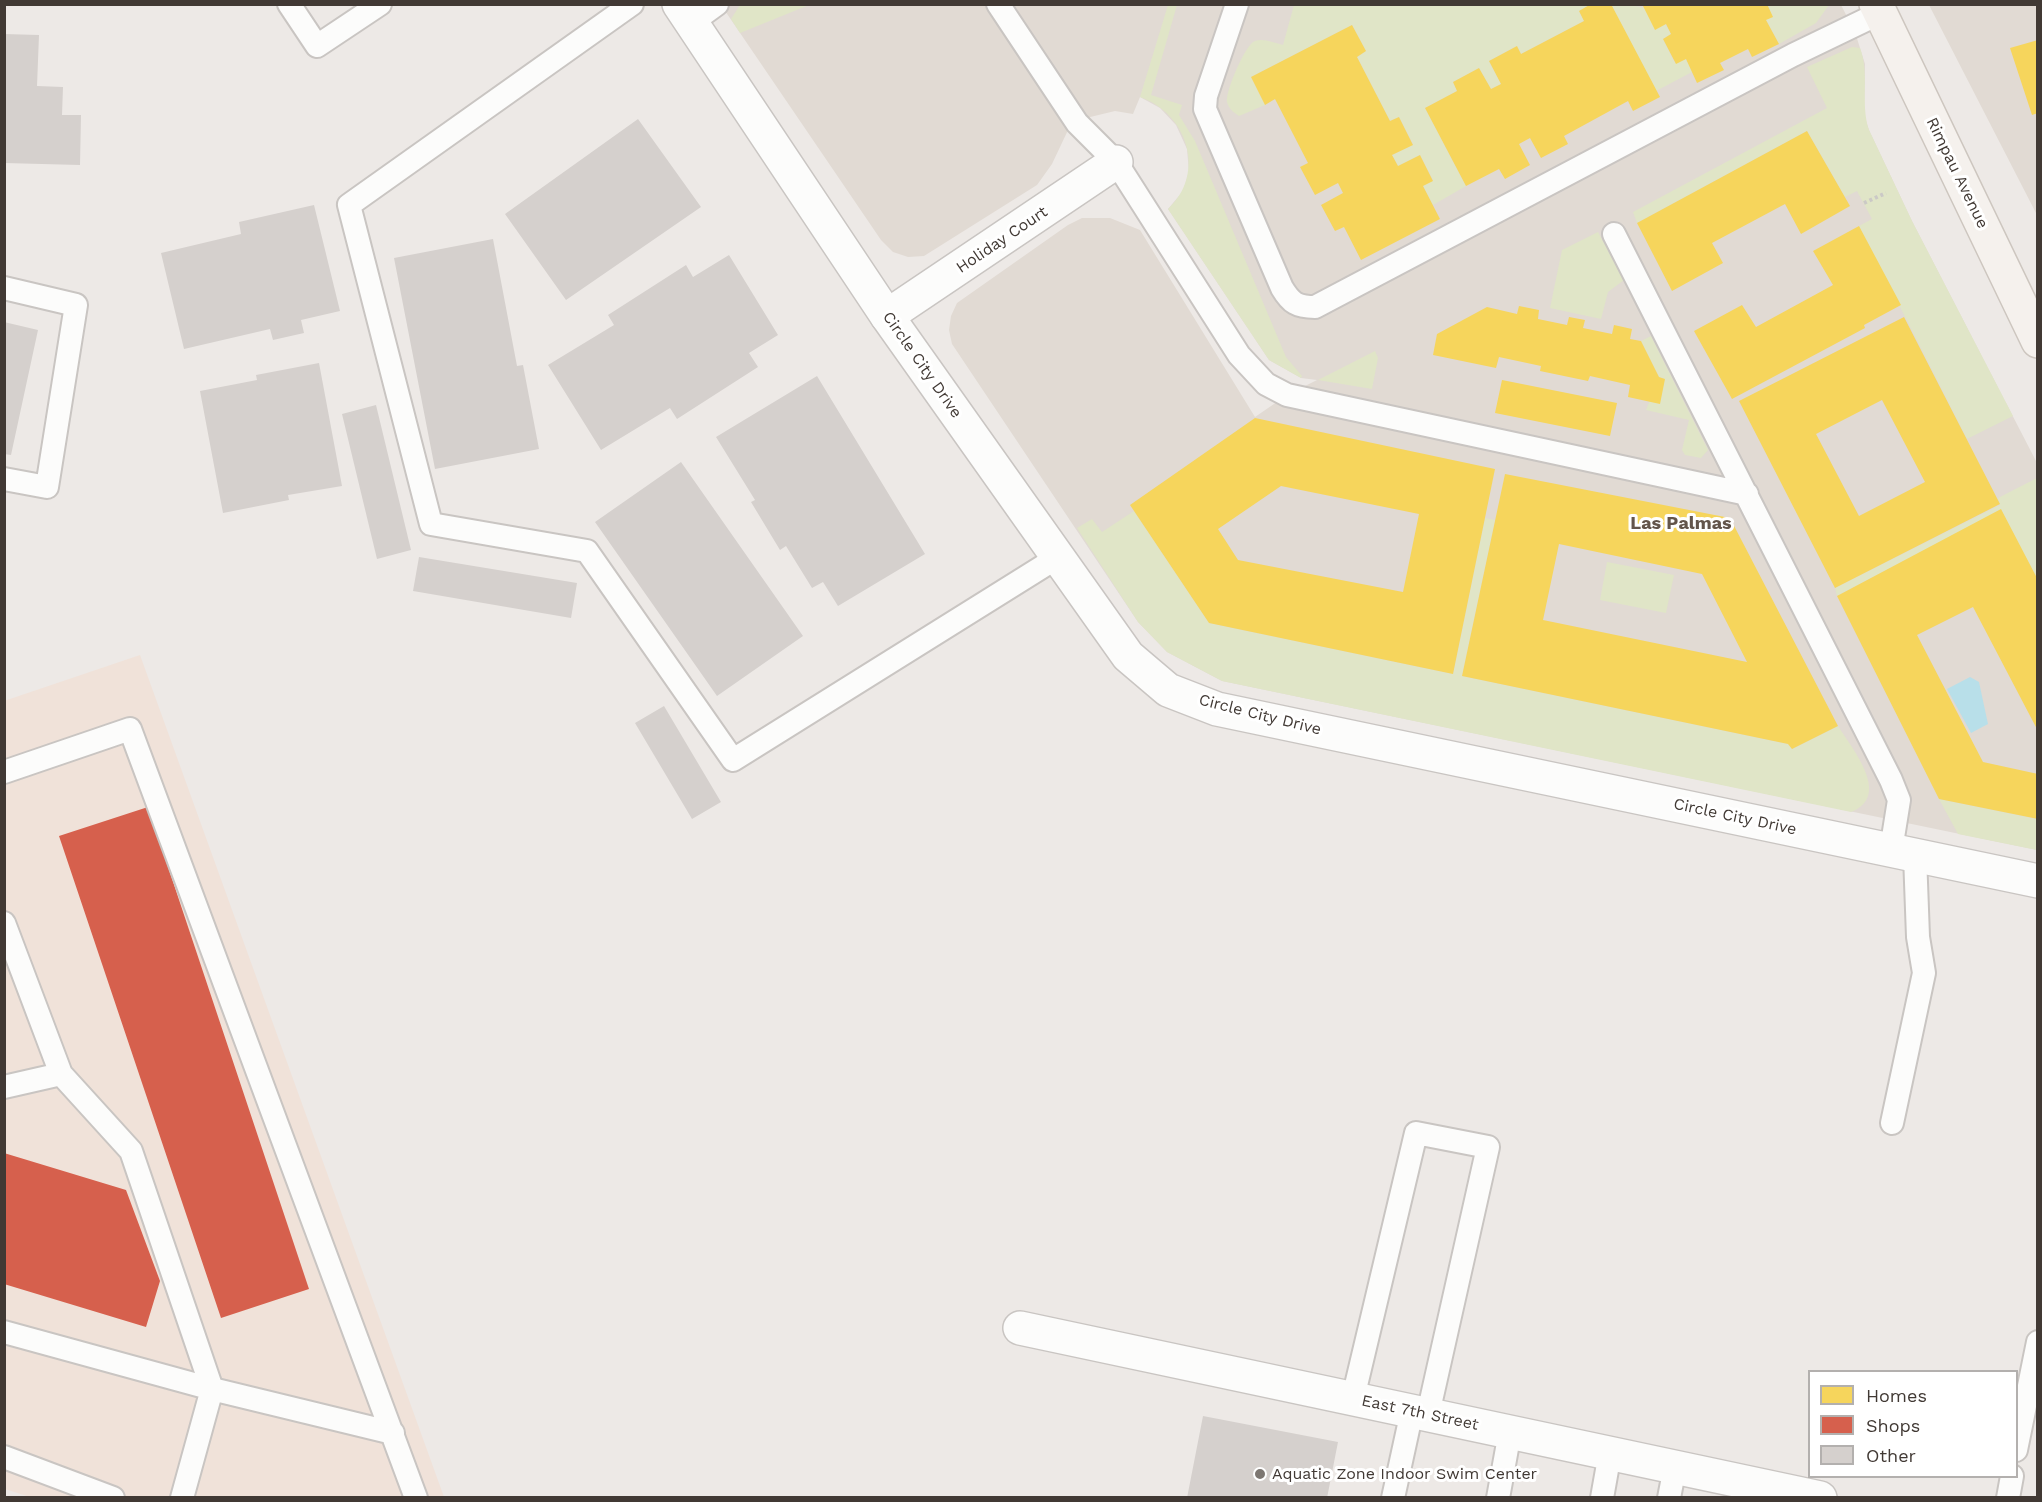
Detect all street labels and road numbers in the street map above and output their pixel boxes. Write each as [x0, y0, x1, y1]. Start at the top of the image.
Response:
street label: Rimpau Avenue [1922, 114, 1992, 232]
street label: Holiday Court [953, 202, 1051, 278]
street label: Circle City Drive [878, 308, 966, 422]
street label: Circle City Drive [1197, 691, 1323, 739]
street label: Circle City Drive [1672, 795, 1798, 839]
street label: East 7th Street [1360, 1391, 1480, 1435]

